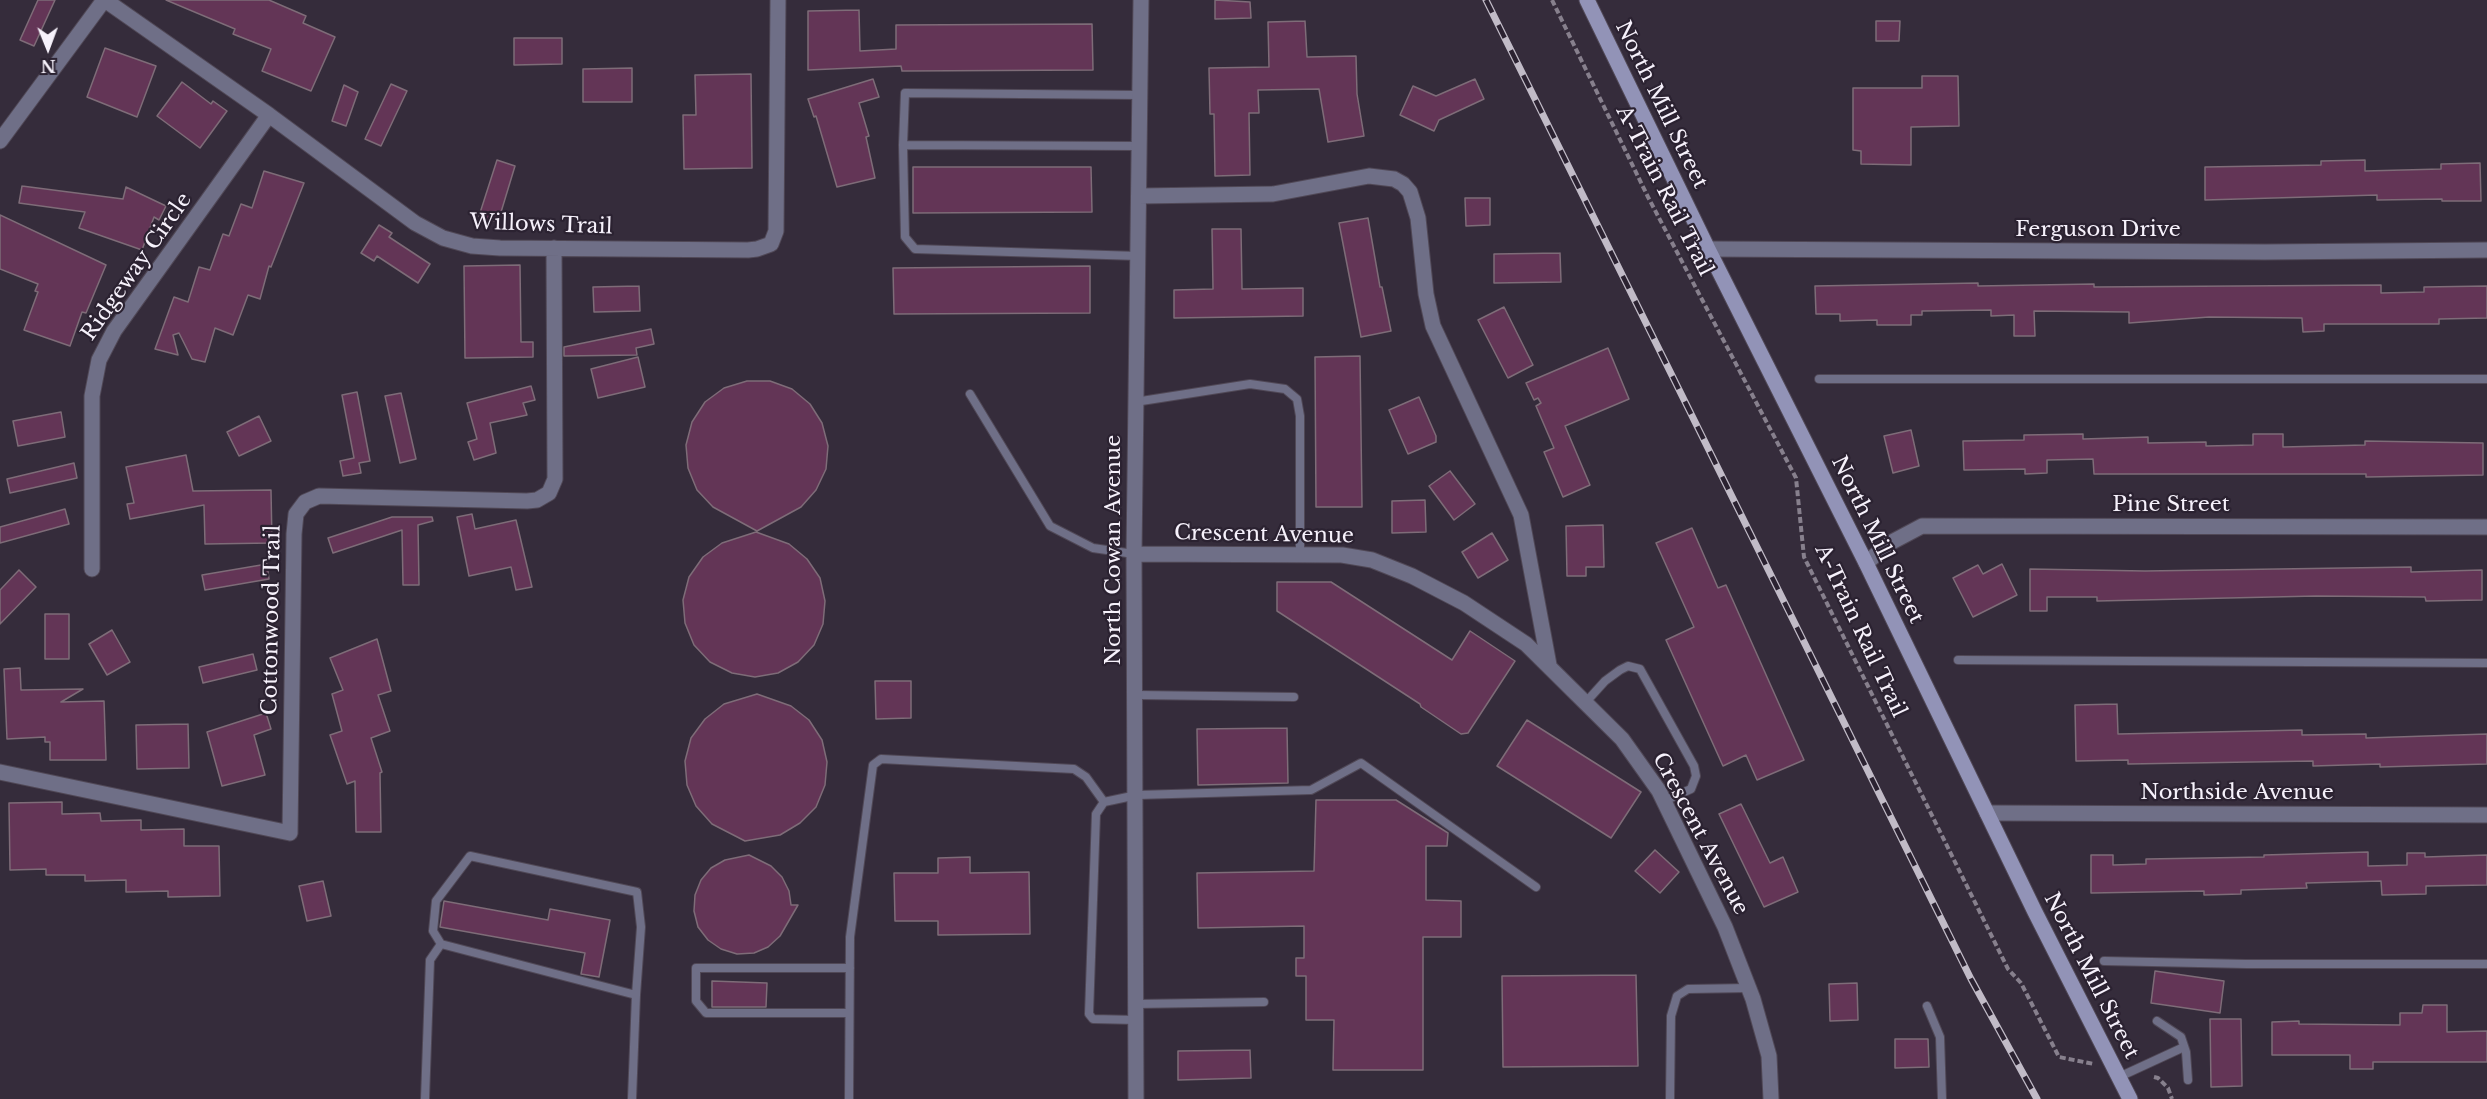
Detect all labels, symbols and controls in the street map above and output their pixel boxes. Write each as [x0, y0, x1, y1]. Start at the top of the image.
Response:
street label: North Mill Street [1609, 17, 1713, 193]
north arrow [18, 18, 78, 78]
text: N [41, 56, 56, 76]
street label: A-Train Rail Trail [1610, 102, 1718, 280]
street label: Ridgeway Circle [77, 188, 197, 346]
street label: Willows Trail [469, 210, 613, 240]
street label: Ferguson Drive [2015, 217, 2181, 243]
street label: North Cowan Avenue [1101, 435, 1127, 665]
street label: North Mill Street [1825, 452, 1929, 628]
street label: Pine Street [2112, 492, 2230, 518]
street label: Crescent Avenue [1174, 521, 1354, 549]
street label: Cottonwood Trail [258, 525, 286, 715]
street label: A-Train Rail Trail [1809, 541, 1911, 721]
street label: Crescent Avenue [1647, 749, 1753, 919]
street label: Northside Avenue [2140, 780, 2334, 806]
street label: North Mill Street [2038, 889, 2144, 1063]

